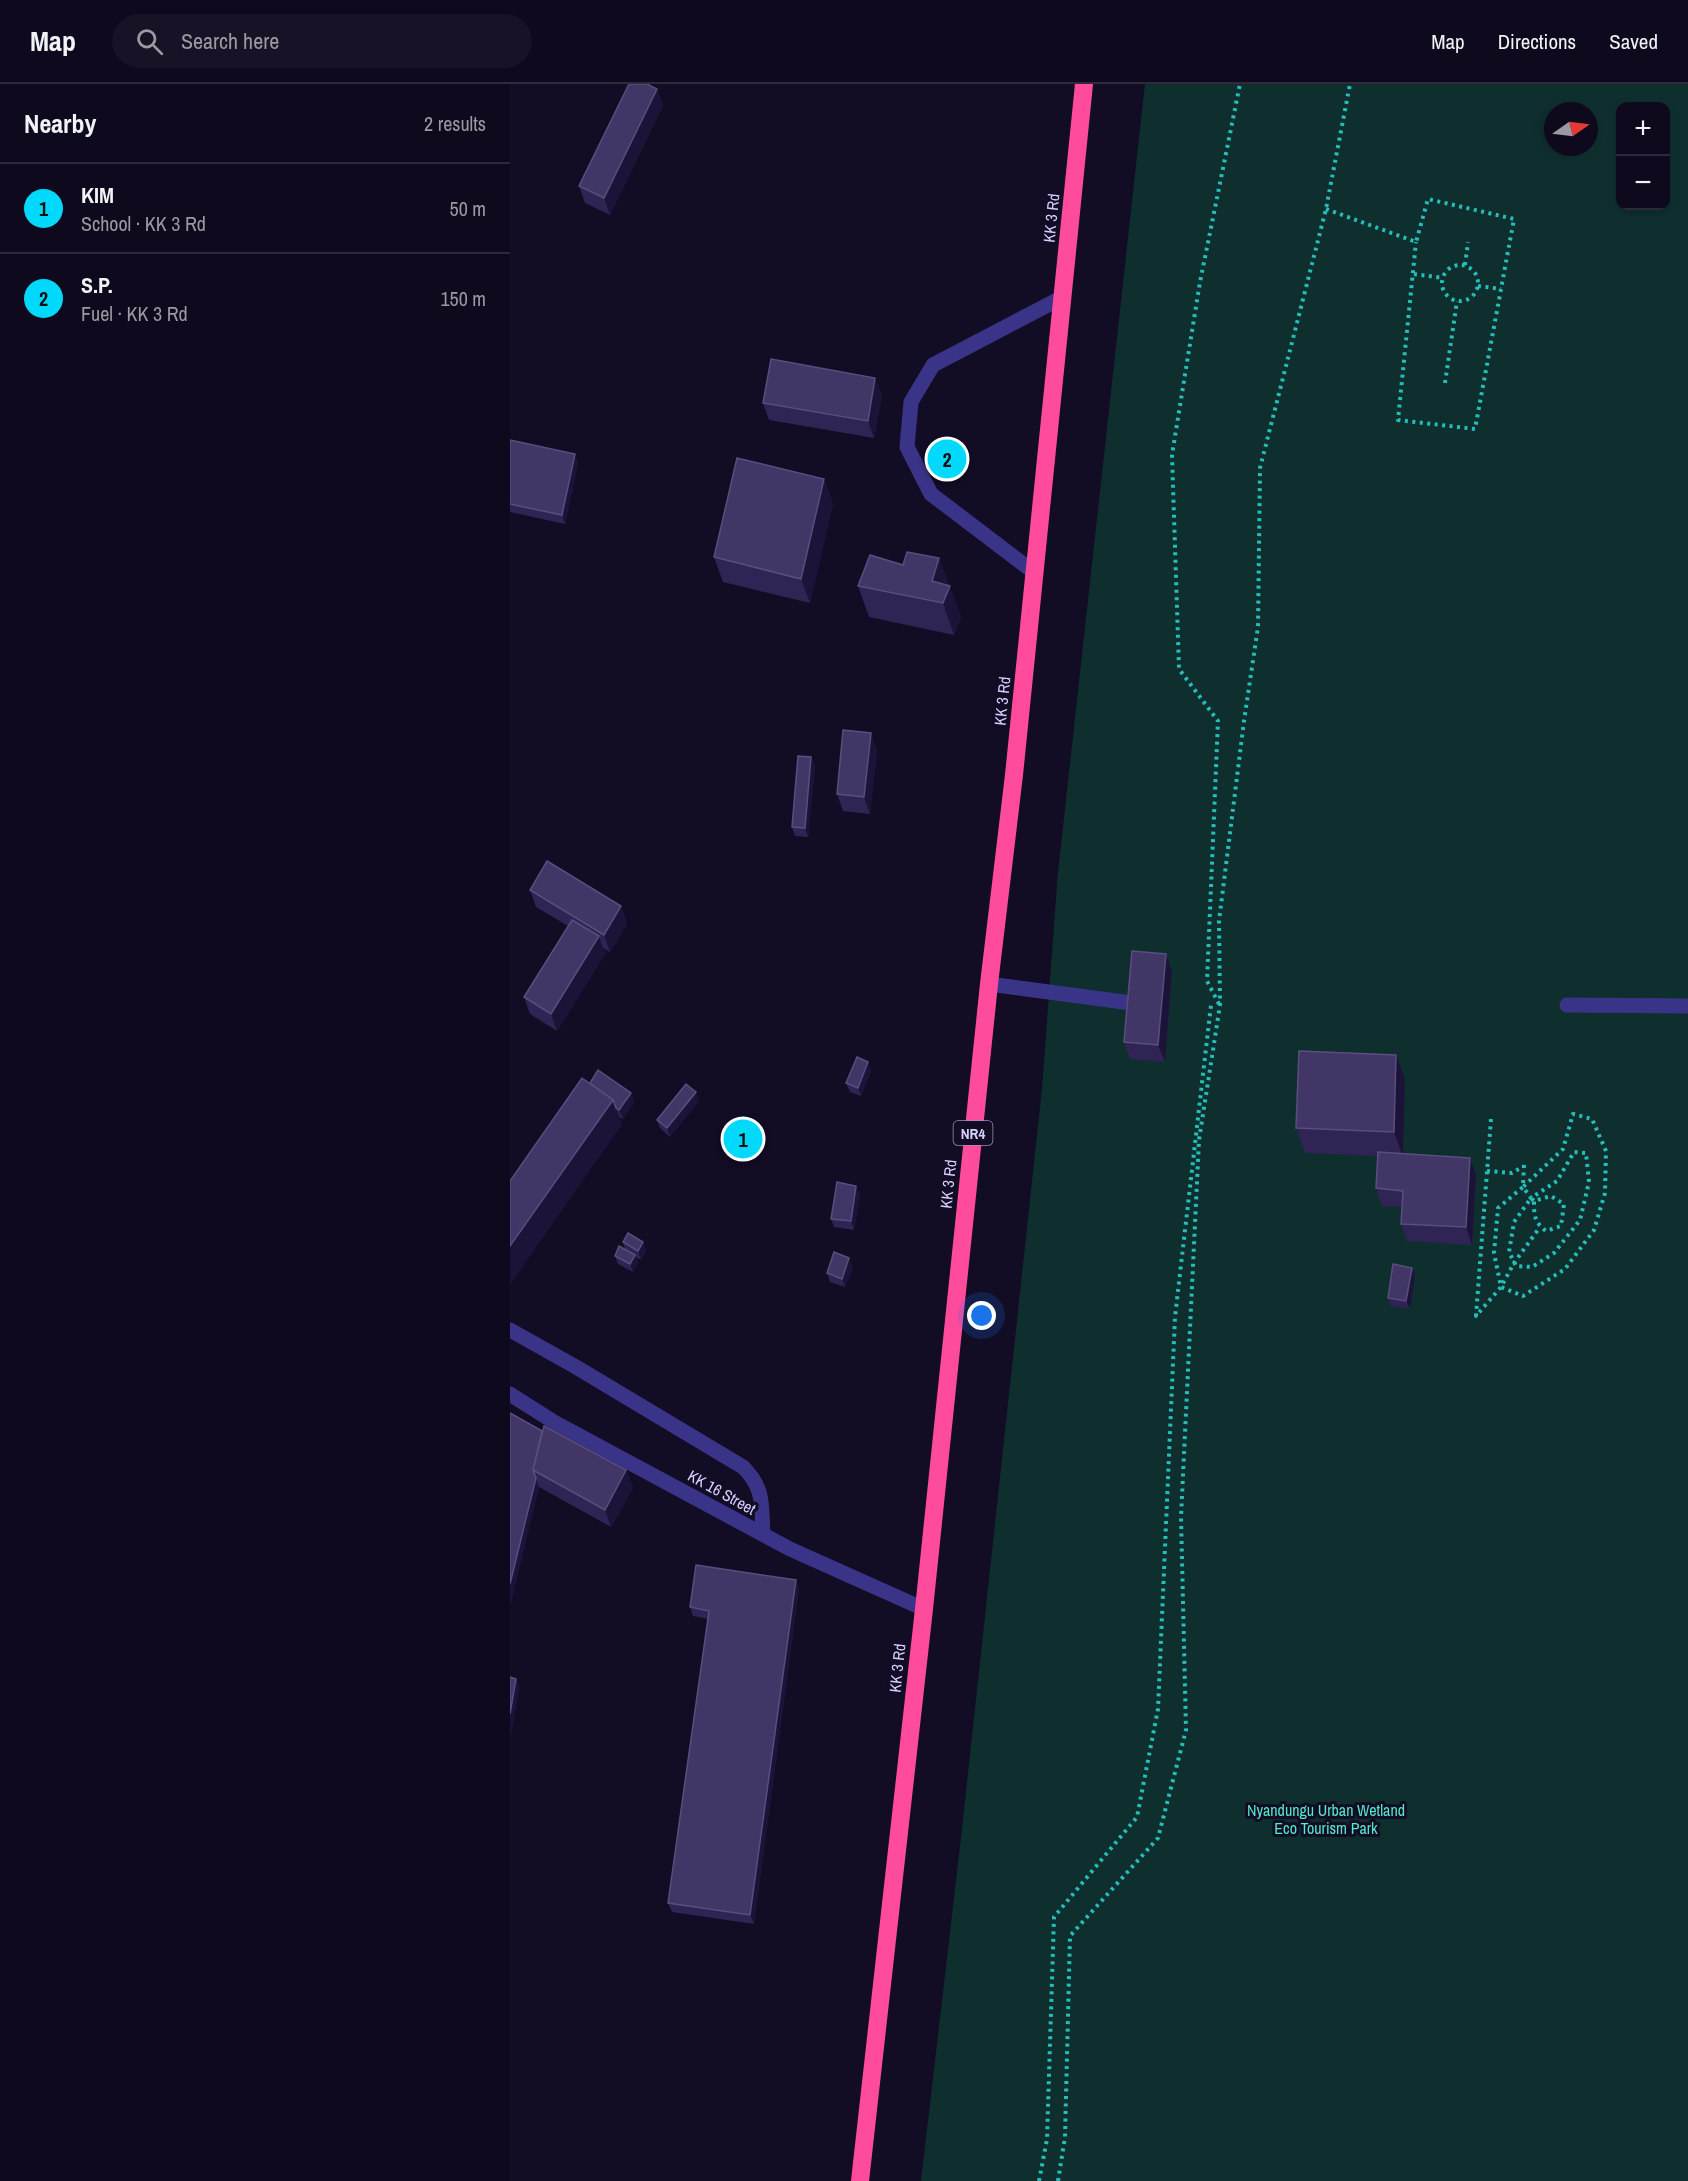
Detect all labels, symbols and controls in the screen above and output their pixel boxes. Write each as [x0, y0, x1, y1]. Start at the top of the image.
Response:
search box [112, 14, 532, 68]
text: Map [30, 22, 76, 60]
icon: search [133, 25, 166, 58]
text: Search here [181, 26, 279, 56]
text: Map [1431, 27, 1465, 56]
text: Directions [1498, 27, 1576, 56]
text: Saved [1609, 27, 1658, 56]
north arrow [1544, 102, 1598, 156]
map controls [1616, 102, 1670, 210]
button: + [1616, 102, 1670, 156]
text: Nearby [24, 106, 96, 141]
text: 2 results [424, 110, 486, 137]
button: − [1616, 156, 1670, 210]
text: KIM [81, 180, 114, 210]
street label: KK 3 Rd [1038, 193, 1064, 243]
text: 1 [39, 195, 48, 222]
text: 50 m [450, 195, 486, 222]
text: School · KK 3 Rd [81, 210, 206, 237]
text: S.P. [81, 270, 113, 300]
text: 2 [39, 285, 48, 312]
text: 150 m [440, 285, 486, 312]
text: Fuel · KK 3 Rd [81, 300, 188, 327]
pin: 2 [928, 436, 966, 482]
street label: KK 3 Rd [989, 676, 1015, 726]
pin: 1 [724, 1116, 762, 1162]
road number: NR4 [954, 1121, 992, 1145]
street label: KK 3 Rd [935, 1159, 961, 1209]
your location [967, 1301, 996, 1330]
street label: KK 16 Street [684, 1464, 760, 1520]
street label: KK 3 Rd [884, 1643, 910, 1693]
park label: Nyandungu Urban Wetland Eco Tourism Park [1247, 1799, 1405, 1839]

